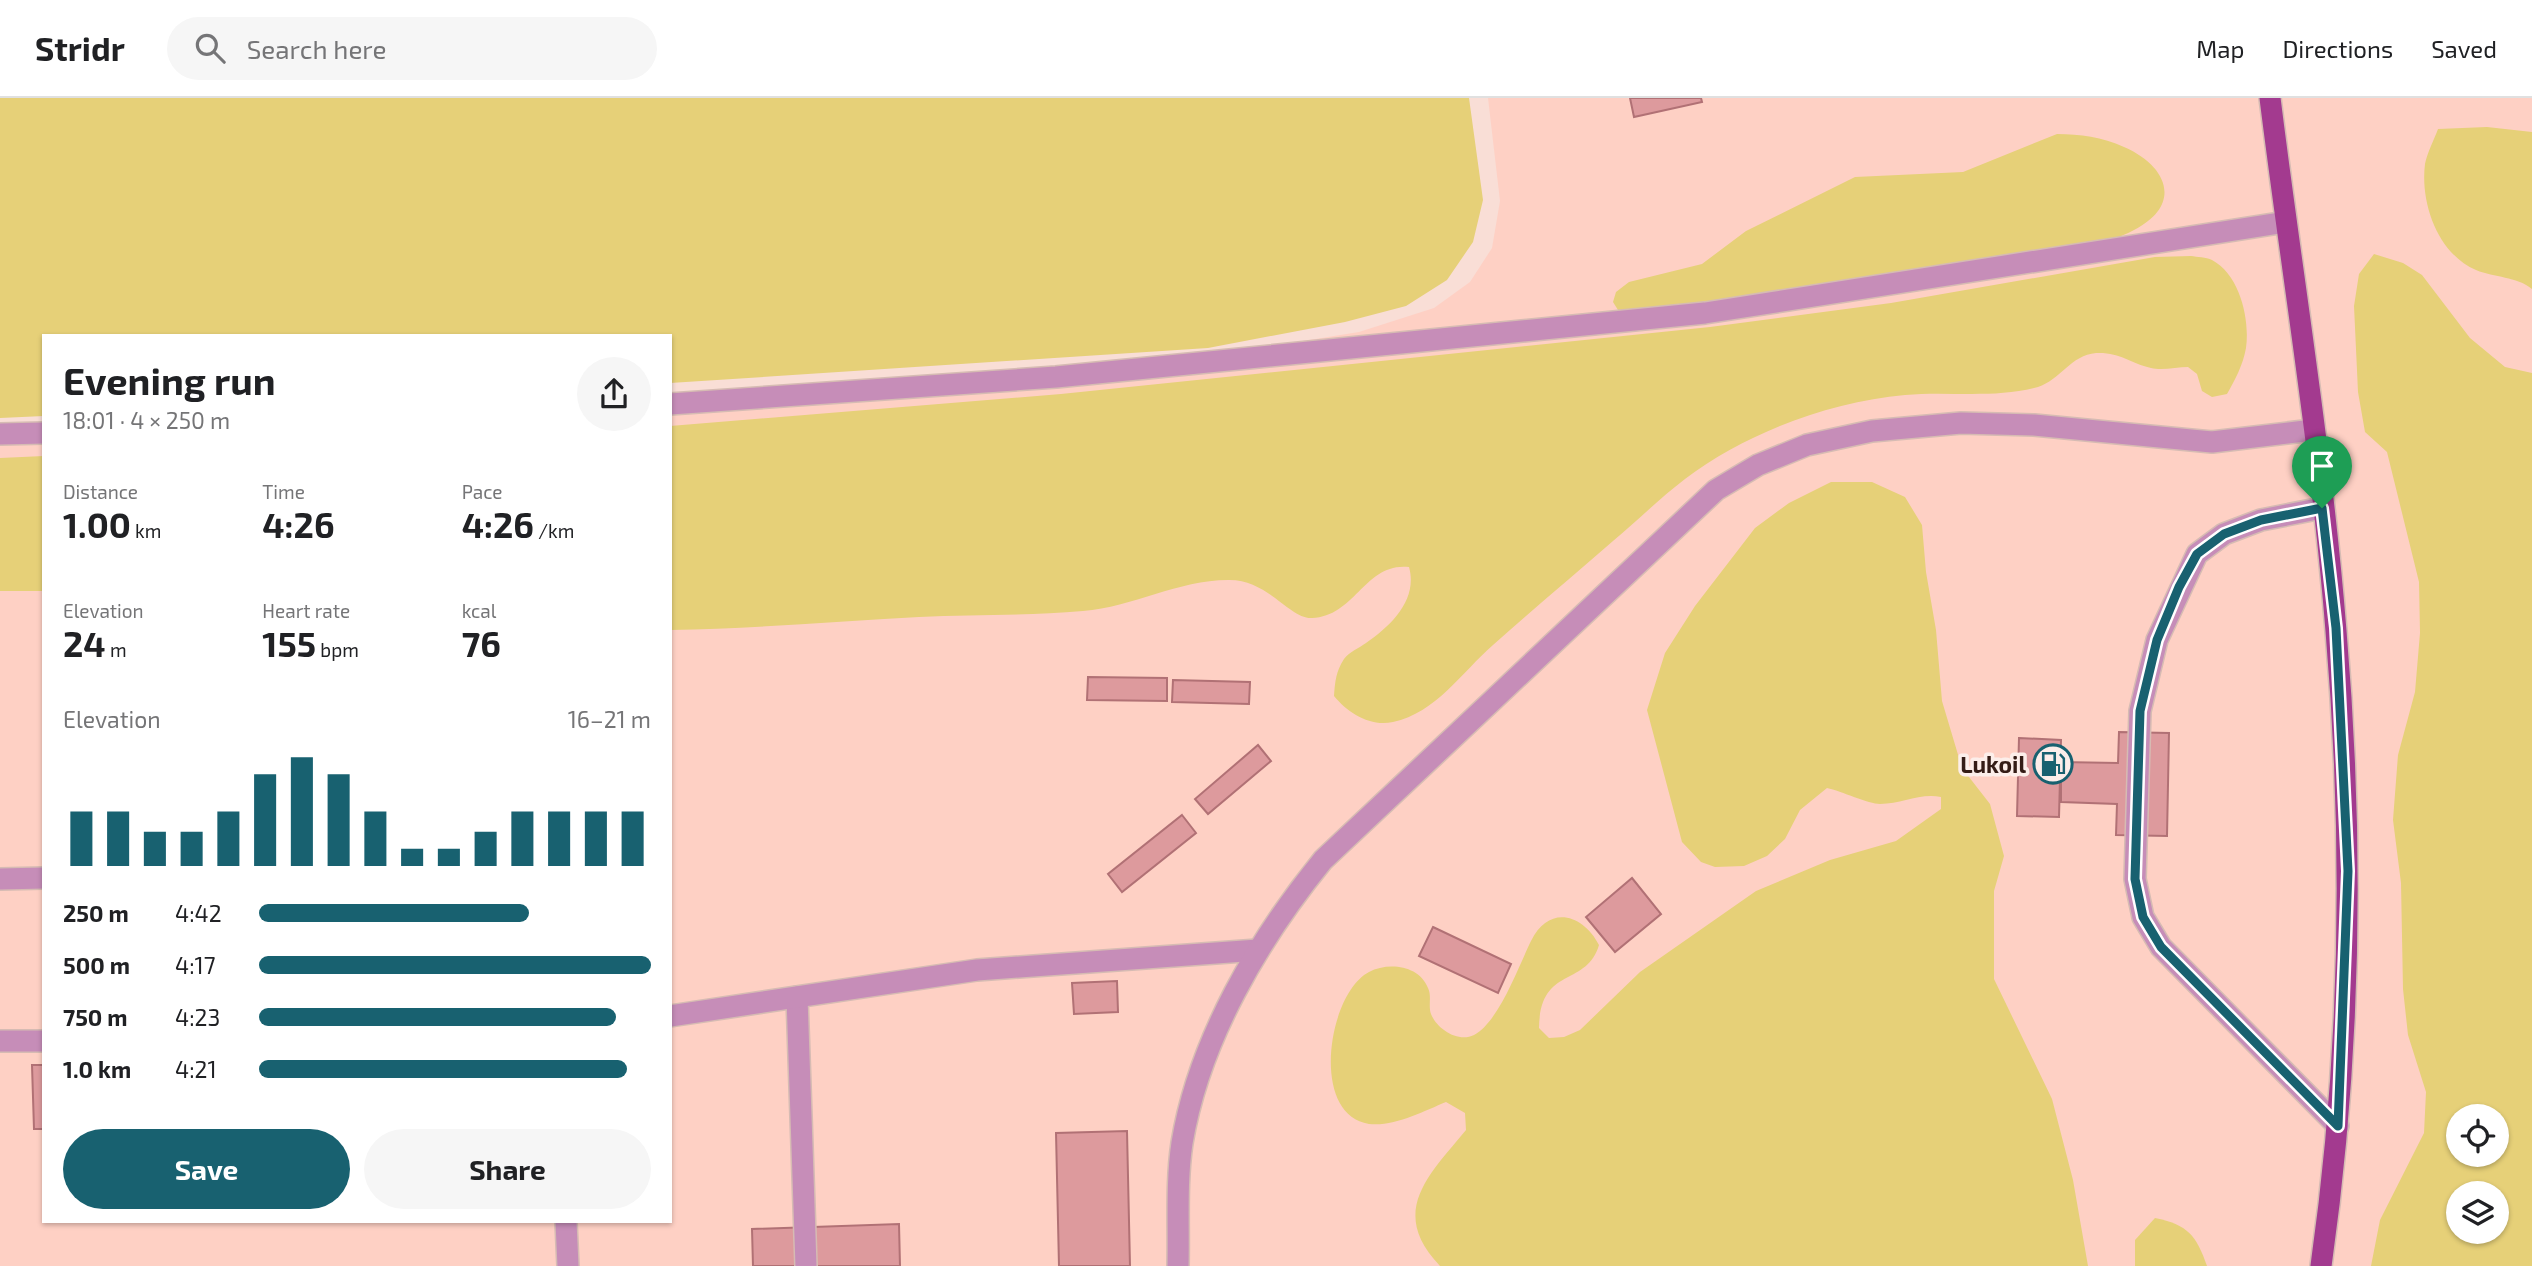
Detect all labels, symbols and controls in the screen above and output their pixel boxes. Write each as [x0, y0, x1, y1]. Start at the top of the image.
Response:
search box [167, 17, 657, 80]
text: Stridr [35, 28, 125, 68]
icon: search [191, 29, 229, 67]
text: Search here [247, 33, 386, 64]
text: Map [2196, 34, 2244, 63]
text: Directions [2282, 34, 2393, 63]
text: Saved [2431, 34, 2497, 63]
text: Evening run [63, 357, 276, 403]
button: share [577, 357, 651, 431]
text: 18:01 · 4 × 250 m [63, 406, 230, 434]
pin [2292, 436, 2352, 508]
icon: arrive [2303, 447, 2341, 485]
text: Distance [63, 480, 138, 503]
text: Time [262, 480, 305, 503]
text: Pace [462, 480, 503, 503]
text: 1.00 [63, 503, 131, 545]
text: 4:26 [262, 503, 335, 545]
text: 4:26 [462, 503, 534, 545]
text: km [131, 519, 161, 542]
text: /km [534, 519, 574, 542]
text: Elevation [63, 599, 144, 622]
text: Heart rate [262, 599, 350, 622]
text: kcal [462, 599, 496, 622]
text: 24 [63, 622, 106, 664]
text: 155 [262, 622, 316, 664]
text: 76 [462, 622, 501, 664]
text: m [106, 638, 127, 661]
text: bpm [316, 638, 359, 661]
text: Elevation [63, 705, 161, 733]
text: 16–21 m [568, 705, 651, 733]
fuel station icon: Lukoil [2032, 743, 2074, 785]
place label: Lukoil [1960, 750, 2026, 778]
text: 250 m [63, 899, 129, 927]
text: 4:42 [175, 899, 222, 927]
text: 500 m [63, 951, 130, 979]
text: 4:17 [175, 951, 216, 979]
text: 750 m [63, 1003, 128, 1031]
text: 4:23 [175, 1003, 220, 1031]
text: 1.0 km [63, 1055, 131, 1083]
text: 4:21 [175, 1055, 217, 1083]
map controls [2446, 1104, 2509, 1244]
button: locate [2446, 1104, 2509, 1167]
button: Save [63, 1129, 350, 1209]
button: Share [364, 1129, 651, 1209]
button: layers [2446, 1181, 2509, 1244]

